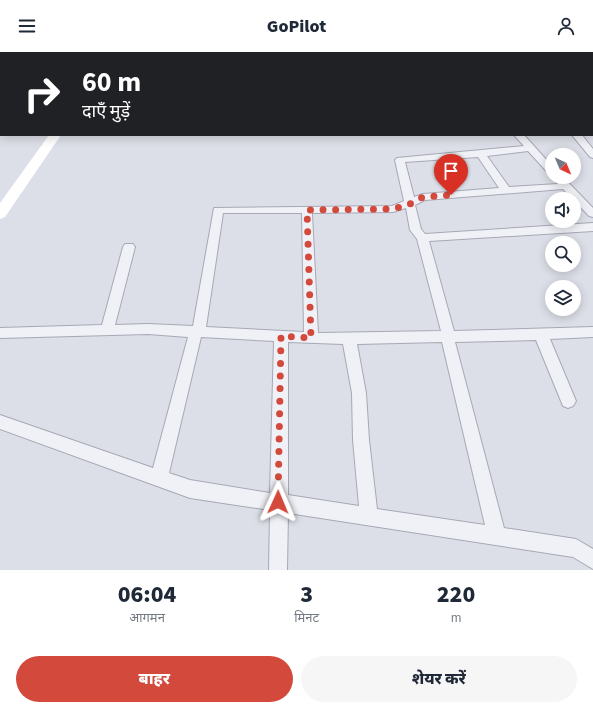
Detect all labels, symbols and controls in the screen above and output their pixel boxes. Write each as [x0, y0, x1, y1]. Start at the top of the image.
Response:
text: GoPilot [267, 14, 326, 39]
icon: menu [16, 15, 38, 37]
icon: person [555, 15, 577, 37]
text: 60 m [82, 62, 141, 102]
icon: right [16, 68, 68, 120]
text: दाएँ मुड़ें [82, 99, 130, 124]
north arrow [545, 148, 581, 184]
map controls [545, 148, 581, 316]
pin [434, 154, 468, 195]
icon: arrive [440, 160, 462, 182]
button: sound [545, 192, 581, 228]
button: search [545, 236, 581, 272]
button: layers [545, 280, 581, 316]
position arrow [257, 481, 299, 523]
text: 06:04 [118, 577, 176, 612]
text: 3 [300, 577, 313, 612]
text: 220 [437, 577, 475, 612]
text: आगमन [129, 609, 165, 627]
text: मिनट [294, 609, 319, 627]
text: m [451, 609, 461, 627]
button: बाहर [16, 656, 293, 702]
button: शेयर करें [301, 656, 577, 702]

